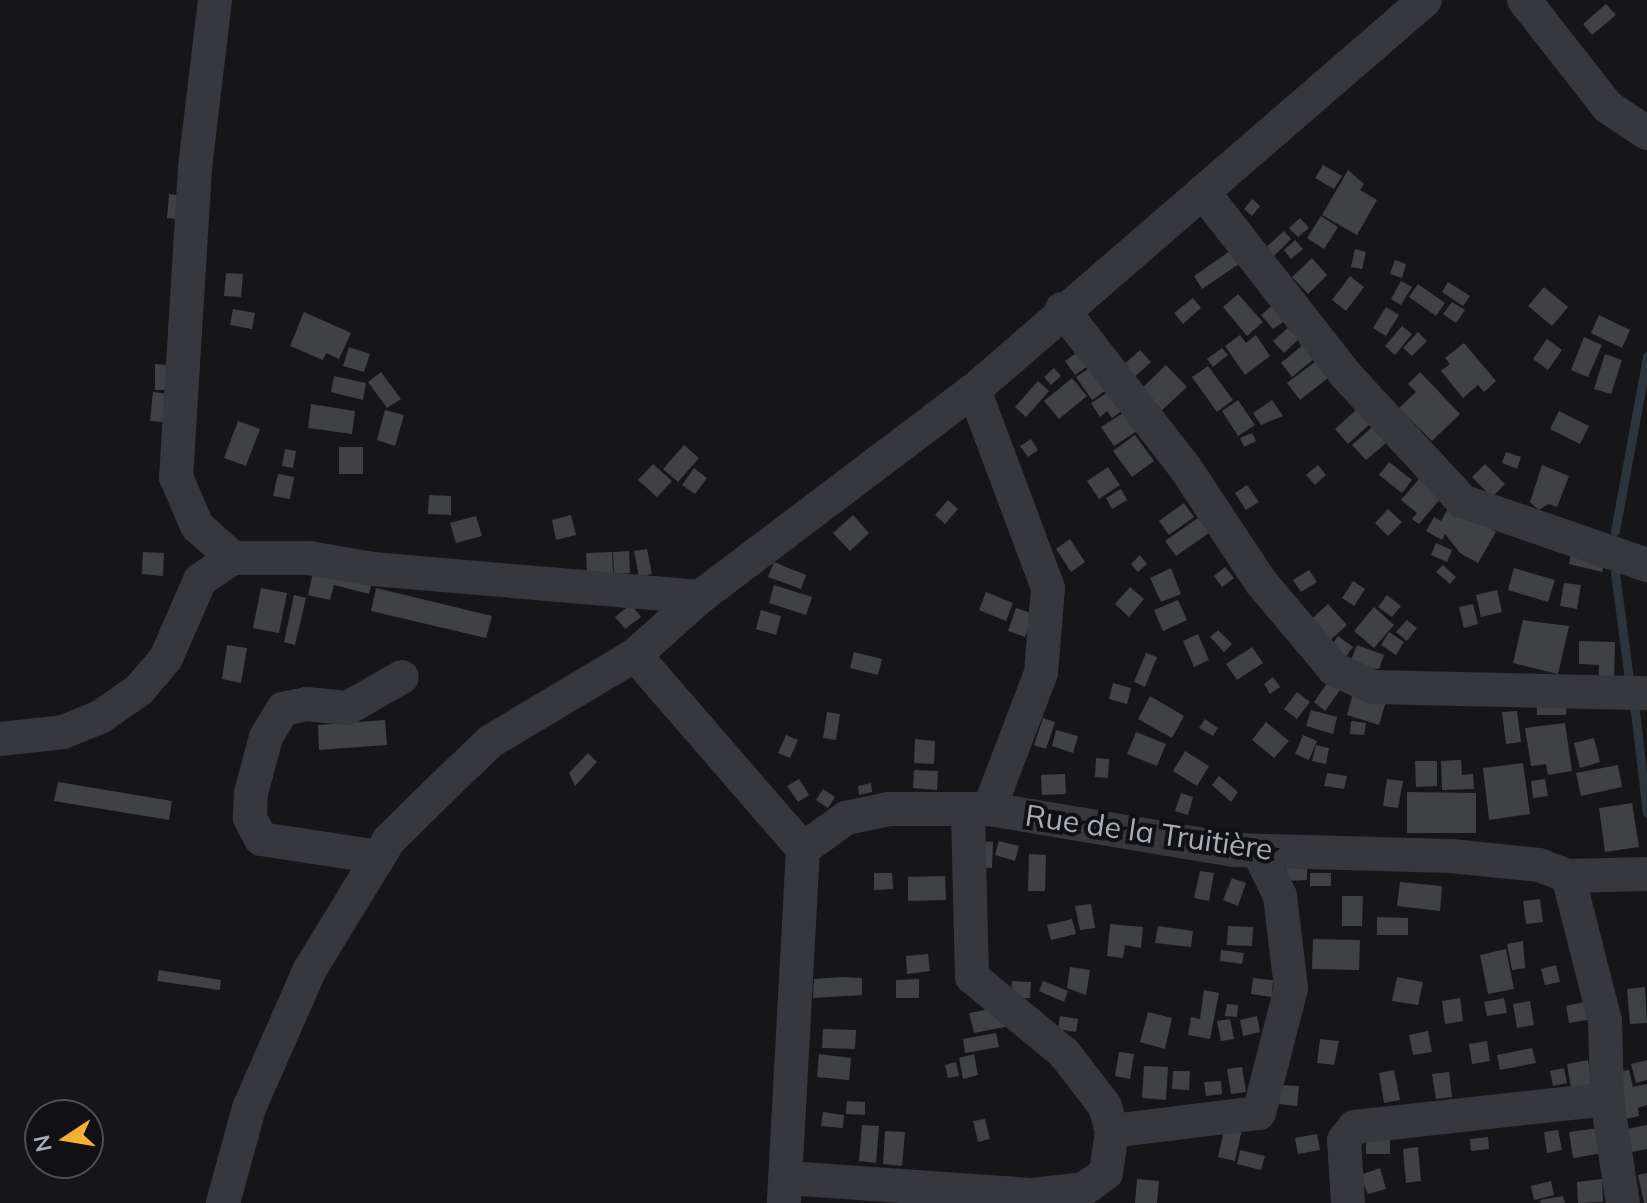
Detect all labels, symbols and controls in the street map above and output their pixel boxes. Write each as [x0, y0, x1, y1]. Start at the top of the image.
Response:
street label: Rue de la Truitière [1023, 797, 1275, 867]
north arrow [24, 1099, 104, 1179]
text: N [27, 1133, 58, 1155]

